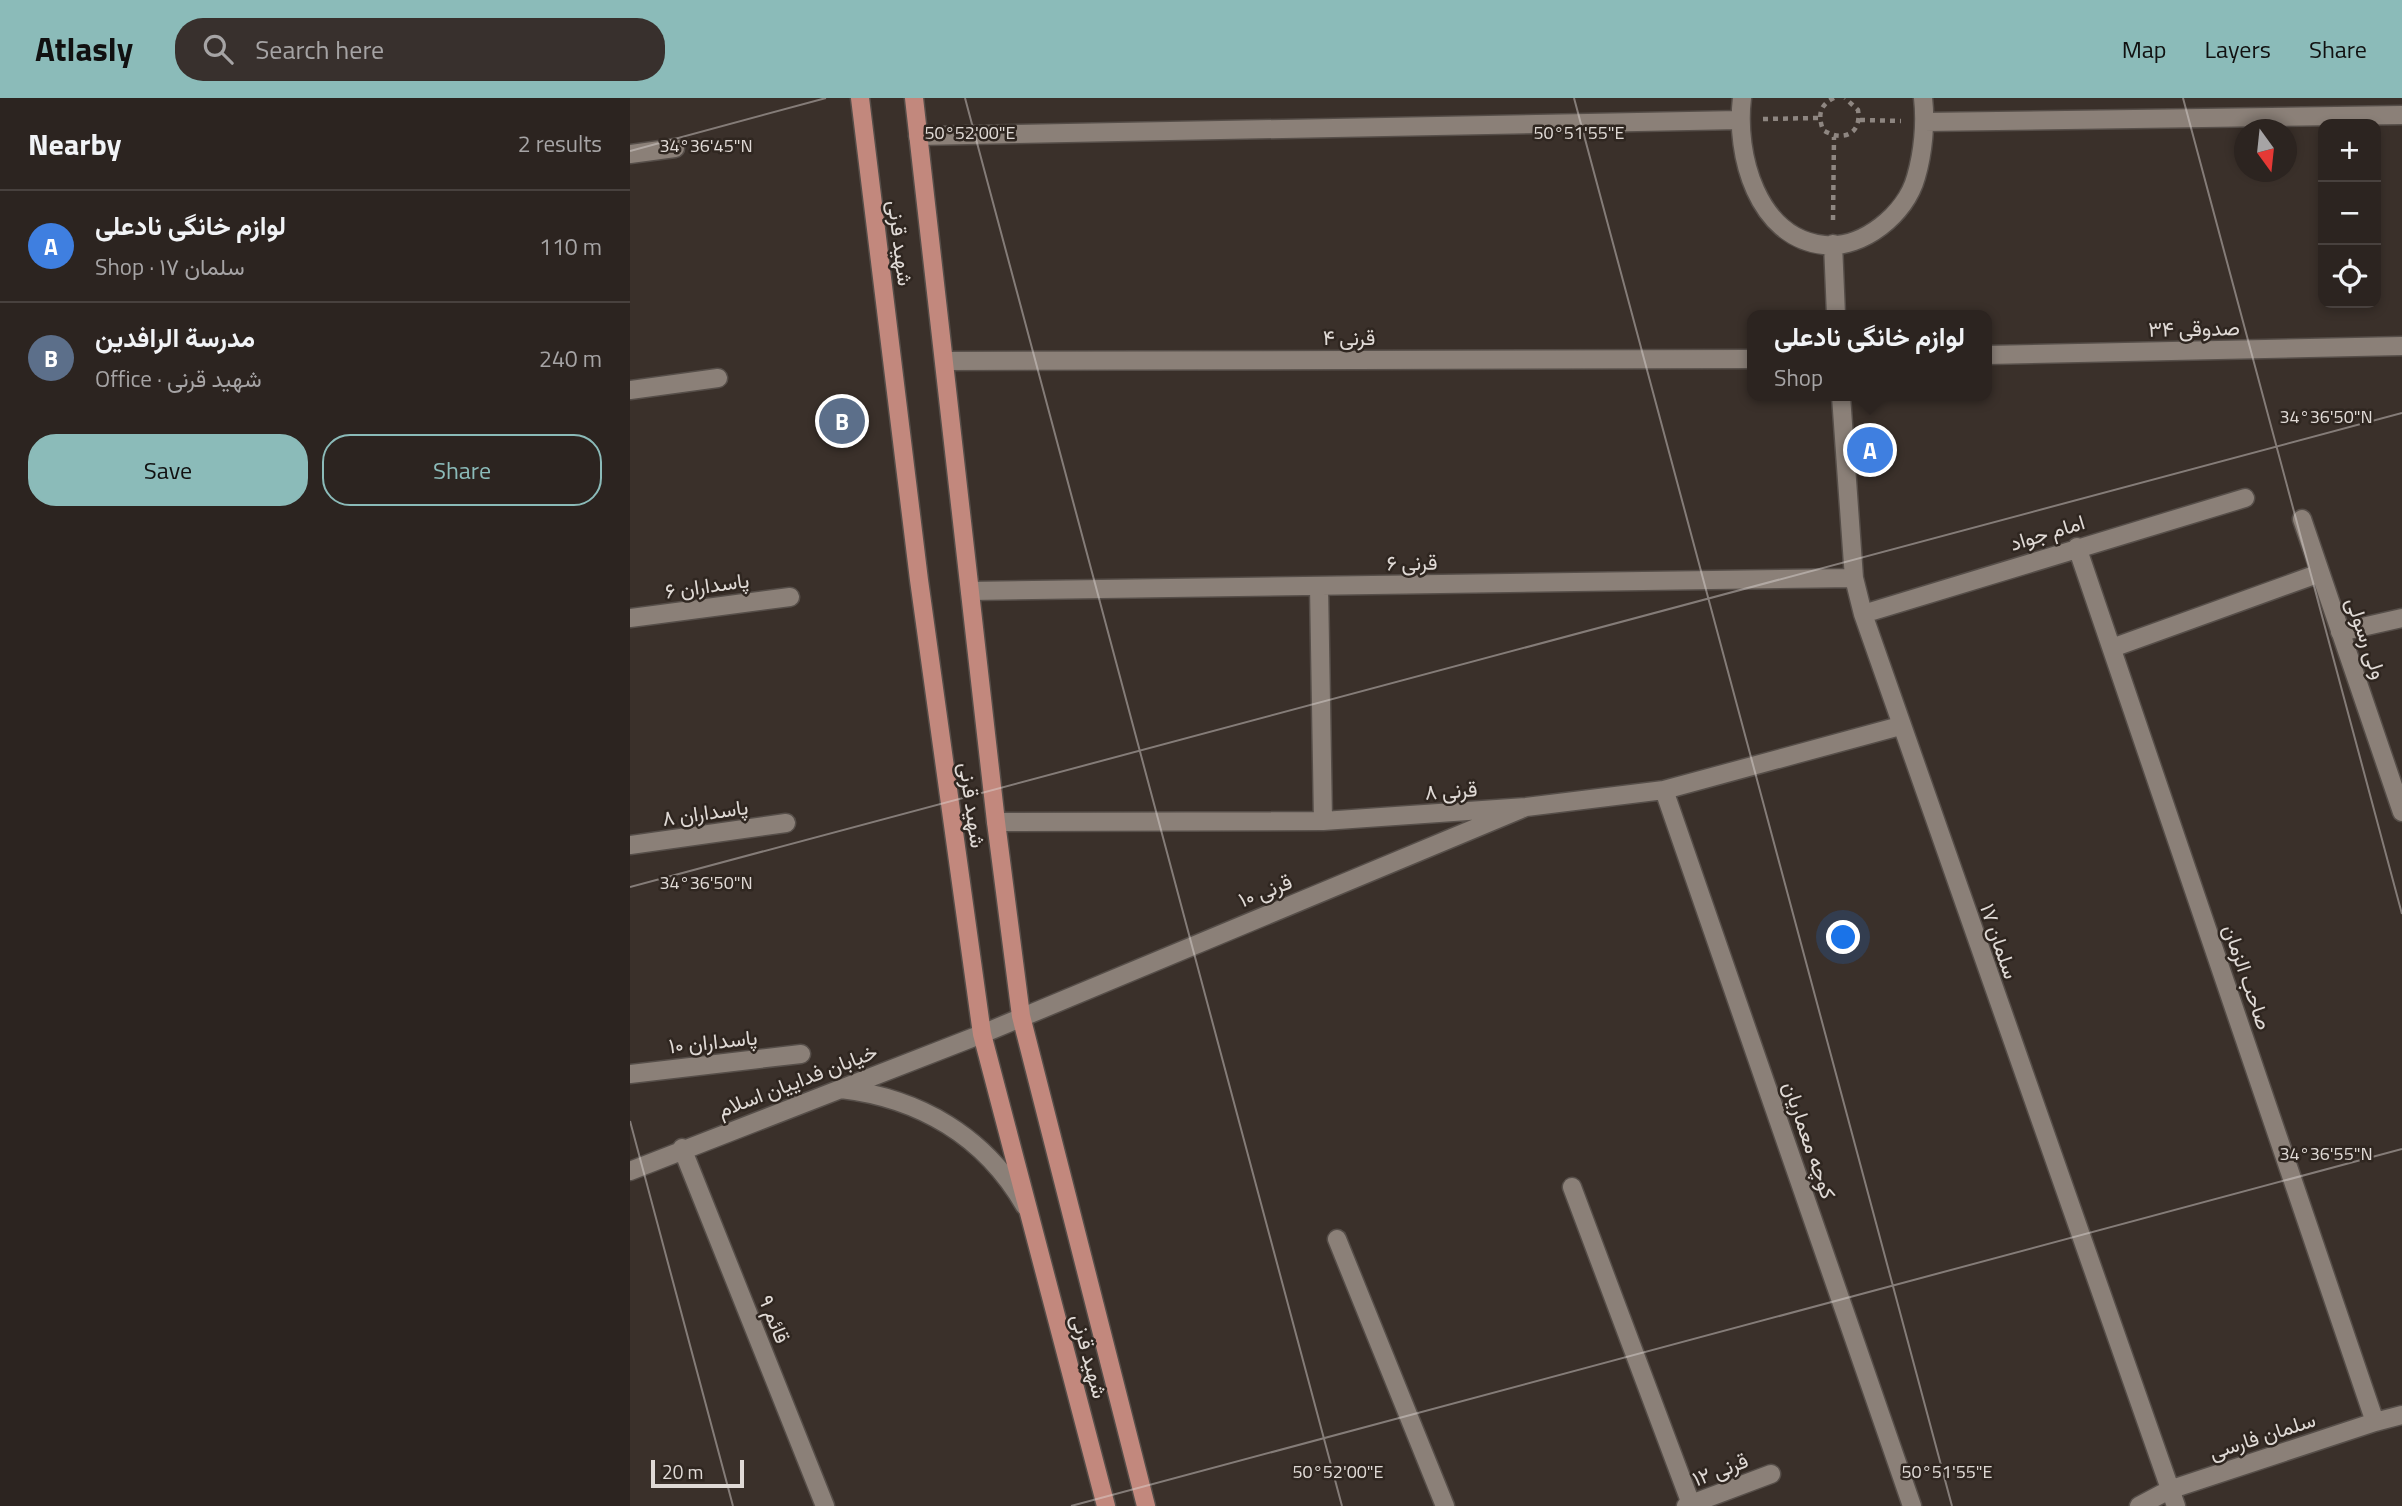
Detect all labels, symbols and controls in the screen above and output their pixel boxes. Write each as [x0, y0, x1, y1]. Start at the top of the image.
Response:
search box [175, 18, 665, 81]
text: Atlasly [35, 24, 133, 74]
icon: search [199, 30, 237, 68]
text: Search here [255, 30, 384, 69]
text: Map [2122, 31, 2167, 67]
text: Layers [2205, 31, 2271, 67]
text: Share [2309, 31, 2367, 67]
text: 50°52'00"E [925, 119, 1016, 146]
text: 50°51'55"E [1534, 119, 1625, 146]
north arrow [2234, 119, 2297, 182]
map controls [2318, 119, 2381, 308]
button: + [2318, 119, 2381, 182]
text: Nearby [28, 121, 121, 167]
text: 2 results [518, 126, 602, 161]
text: 34°36'45"N [659, 132, 753, 159]
button: − [2318, 182, 2381, 245]
street label: شهید قرنی [880, 198, 922, 288]
text: لوازم خانگی نادعلی [95, 206, 286, 245]
text: A [44, 229, 58, 264]
text: 110 m [539, 229, 602, 264]
button: locate [2318, 245, 2381, 308]
text: Shop · سلمان ۱۷ [95, 249, 245, 284]
popup [1747, 310, 1992, 401]
street label: صدوقی ۳۴ [2148, 311, 2240, 345]
text: لوازم خانگی نادعلی [1774, 317, 1965, 356]
text: مدرسة الرافدین [95, 318, 255, 357]
street label: قرنی ۴ [1323, 321, 1375, 353]
text: B [44, 341, 58, 376]
text: 240 m [539, 341, 602, 376]
text: Shop [1774, 360, 1823, 395]
text: Office · شهید قرنی [95, 361, 262, 396]
pin: B [819, 395, 865, 447]
text: 34°36'50"N [2279, 403, 2373, 430]
pin: A [1847, 424, 1893, 476]
button: Save [28, 434, 308, 506]
button: Share [322, 434, 602, 506]
street label: امام جواد [2005, 505, 2089, 559]
street label: قرنی ۶ [1386, 546, 1438, 578]
street label: پاسداران ۶ [663, 563, 751, 607]
street label: ولی رسولی [2338, 593, 2396, 683]
street label: شهید قرنی [951, 760, 995, 850]
street label: قرنی ۸ [1424, 772, 1478, 808]
street label: پاسداران ۸ [660, 790, 750, 834]
street label: قرنی ۱۰ [1233, 865, 1297, 915]
text: 34°36'50"N [659, 869, 753, 896]
street label: سلمان ۱۷ [1972, 899, 2028, 983]
your location [1826, 920, 1860, 954]
street label: صاحب الزمان [2215, 920, 2281, 1034]
street label: پاسداران ۱۰ [667, 1020, 759, 1062]
street label: خیابان فداییان اسلام [712, 1035, 882, 1125]
street label: کوچه معماریان [1775, 1077, 1845, 1203]
text: 34°36'55"N [2279, 1140, 2373, 1167]
street label: قائم ۹ [751, 1290, 799, 1348]
street label: شهید قرنی [1063, 1310, 1117, 1402]
street label: سلمان فارسی [2205, 1403, 2319, 1467]
street label: قرنی ۱۲ [1687, 1444, 1753, 1494]
scale bar [651, 1457, 744, 1489]
text: 20 m [662, 1457, 703, 1486]
text: 50°52'00"E [1293, 1458, 1384, 1485]
text: 50°51'55"E [1902, 1458, 1993, 1485]

